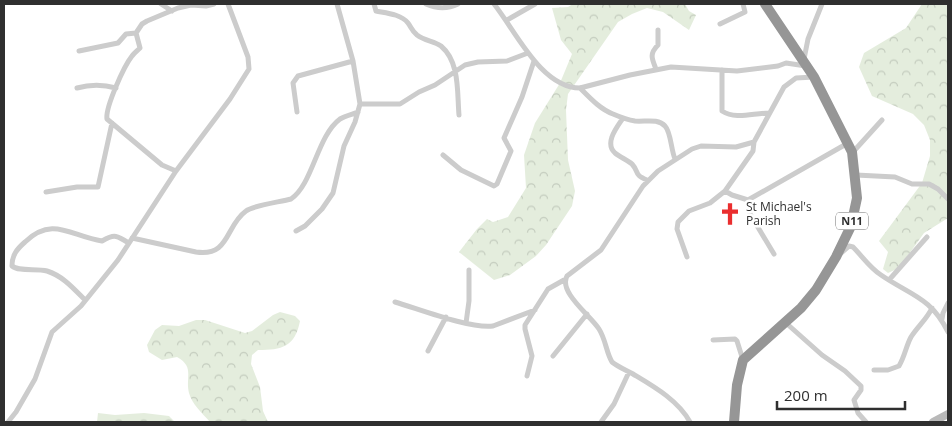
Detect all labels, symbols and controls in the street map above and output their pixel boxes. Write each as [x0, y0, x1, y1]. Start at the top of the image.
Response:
place label: St Michael's Parish [746, 198, 812, 229]
church icon: St Michael's Parish [717, 201, 743, 227]
road number: N11 [836, 212, 868, 230]
scale bar [777, 378, 904, 410]
text: 200 m [784, 385, 828, 405]

